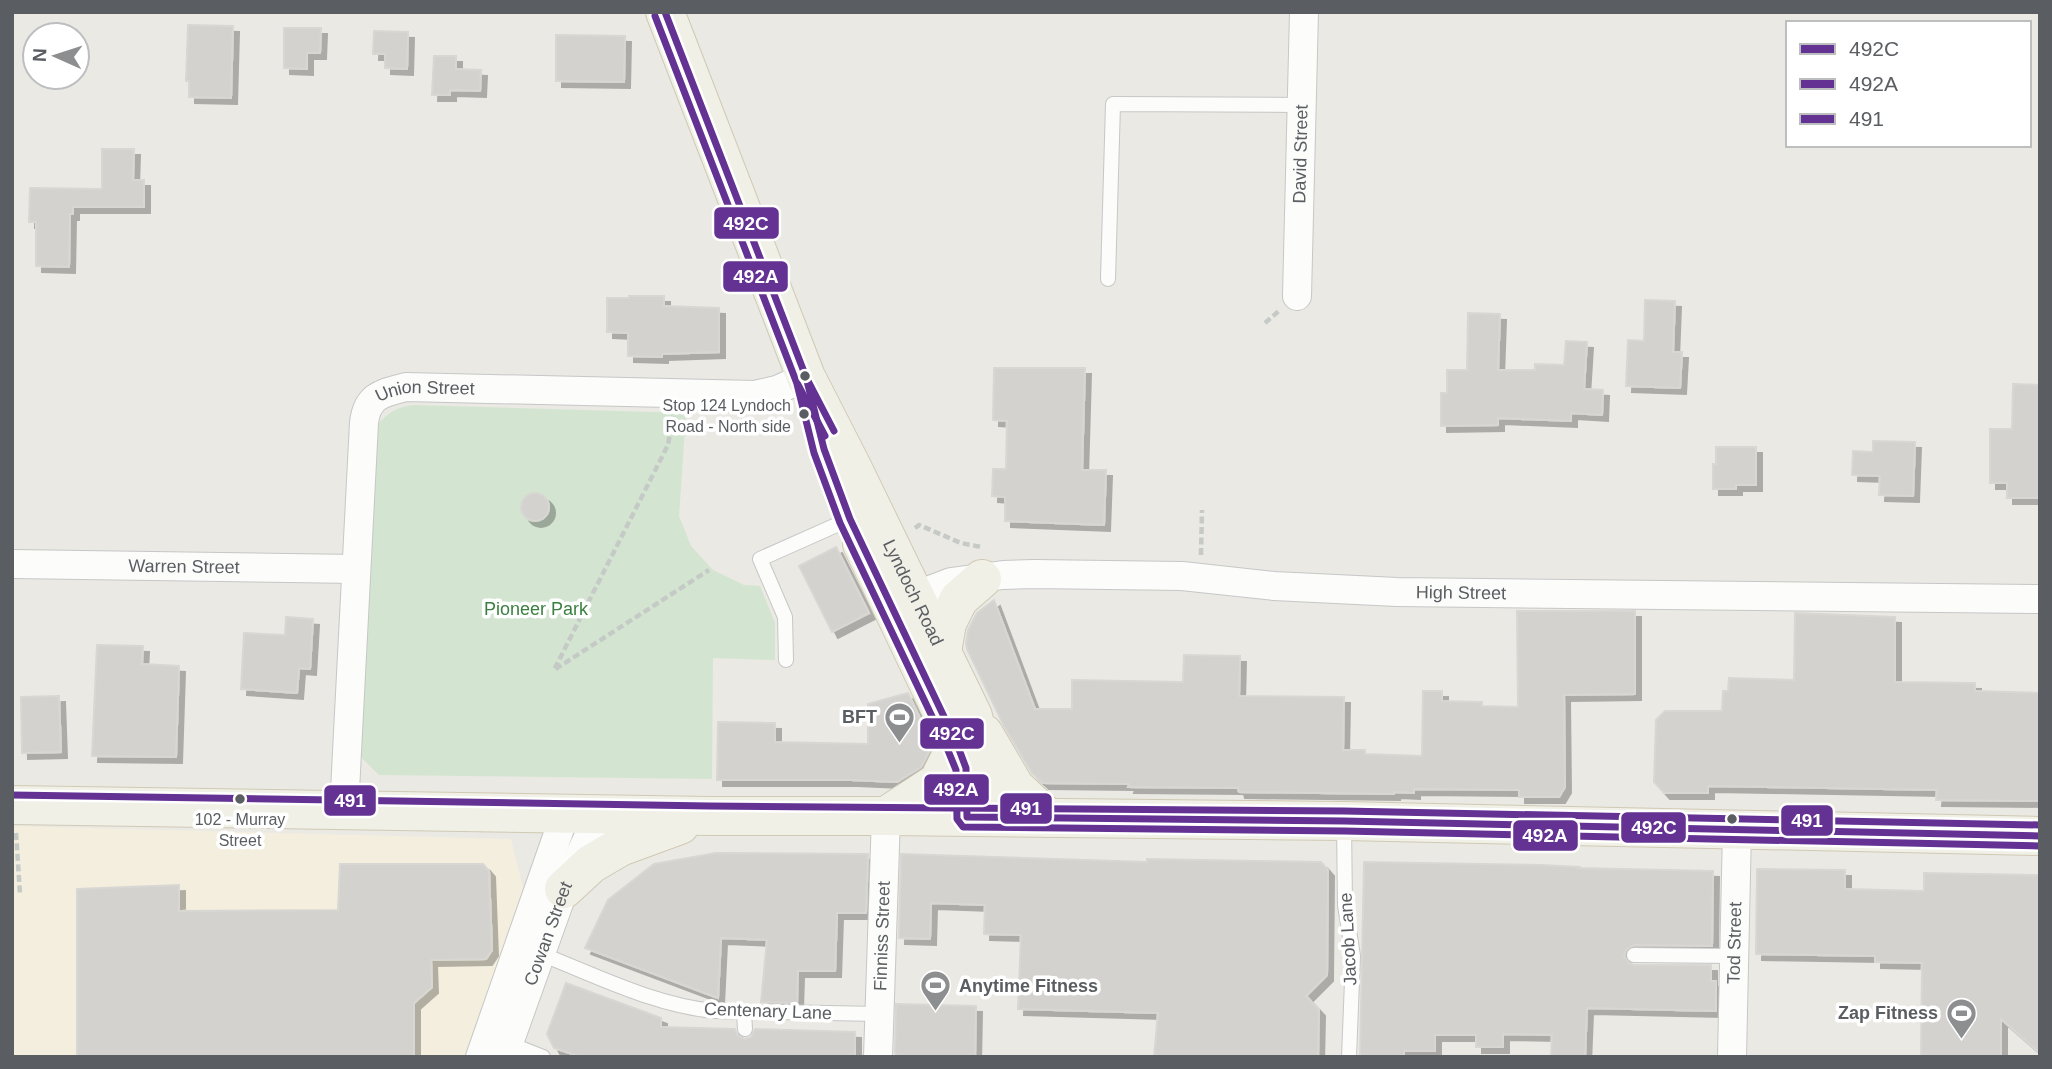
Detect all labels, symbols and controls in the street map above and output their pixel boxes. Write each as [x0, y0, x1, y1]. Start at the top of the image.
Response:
north arrow [21, 21, 91, 91]
legend [1786, 21, 2031, 147]
text: 492C [1849, 37, 1899, 60]
text: N [29, 48, 50, 63]
text: 492A [1849, 72, 1898, 95]
street label: David Street [1289, 104, 1312, 204]
text: 491 [1849, 107, 1884, 130]
line badge: 492C [713, 206, 780, 240]
text: 492C [723, 213, 769, 234]
line badge: 492A [722, 260, 789, 293]
text: 492A [733, 266, 779, 287]
unlabelled marker [798, 369, 812, 383]
street label: Union Street [372, 377, 475, 406]
place label: Stop 124 Lyndoch Road - North side [663, 397, 791, 435]
marker: Stop 124 Lyndoch Road - North side [797, 407, 811, 421]
street label: Lyndoch Road [879, 536, 947, 649]
street label: Warren Street [128, 556, 240, 577]
street label: High Street [1416, 582, 1506, 603]
park label: Pioneer Park [484, 599, 589, 619]
sports icon: BFT [883, 700, 917, 744]
place label: BFT [842, 707, 877, 727]
line badge: 492C [919, 717, 985, 750]
text: 492C [929, 723, 975, 744]
line badge: 492A [923, 773, 990, 806]
text: 492A [933, 779, 979, 800]
line badge: 491 [323, 784, 377, 817]
text: 491 [334, 790, 366, 811]
marker: 102 - Murray Street [233, 792, 247, 806]
line badge: 491 [999, 792, 1053, 825]
text: 491 [1010, 798, 1042, 819]
line badge: 491 [1780, 804, 1834, 837]
text: 491 [1791, 810, 1823, 831]
place label: 102 - Murray Street [195, 811, 285, 849]
line badge: 492C [1620, 811, 1687, 844]
unlabelled marker [1725, 812, 1739, 826]
text: 492C [1631, 817, 1677, 838]
line badge: 492A [1512, 819, 1579, 852]
text: 492A [1522, 825, 1568, 846]
street label: Cowan Street [520, 878, 576, 988]
street label: Finniss Street [870, 881, 894, 991]
street label: Jacob Lane [1336, 892, 1360, 986]
street label: Tod Street [1724, 902, 1745, 984]
sports icon: Anytime Fitness [919, 969, 953, 1013]
place label: Anytime Fitness [959, 976, 1098, 996]
sports icon: Zap Fitness [1944, 996, 1978, 1040]
street label: Centenary Lane [704, 999, 832, 1023]
place label: Zap Fitness [1838, 1003, 1938, 1023]

